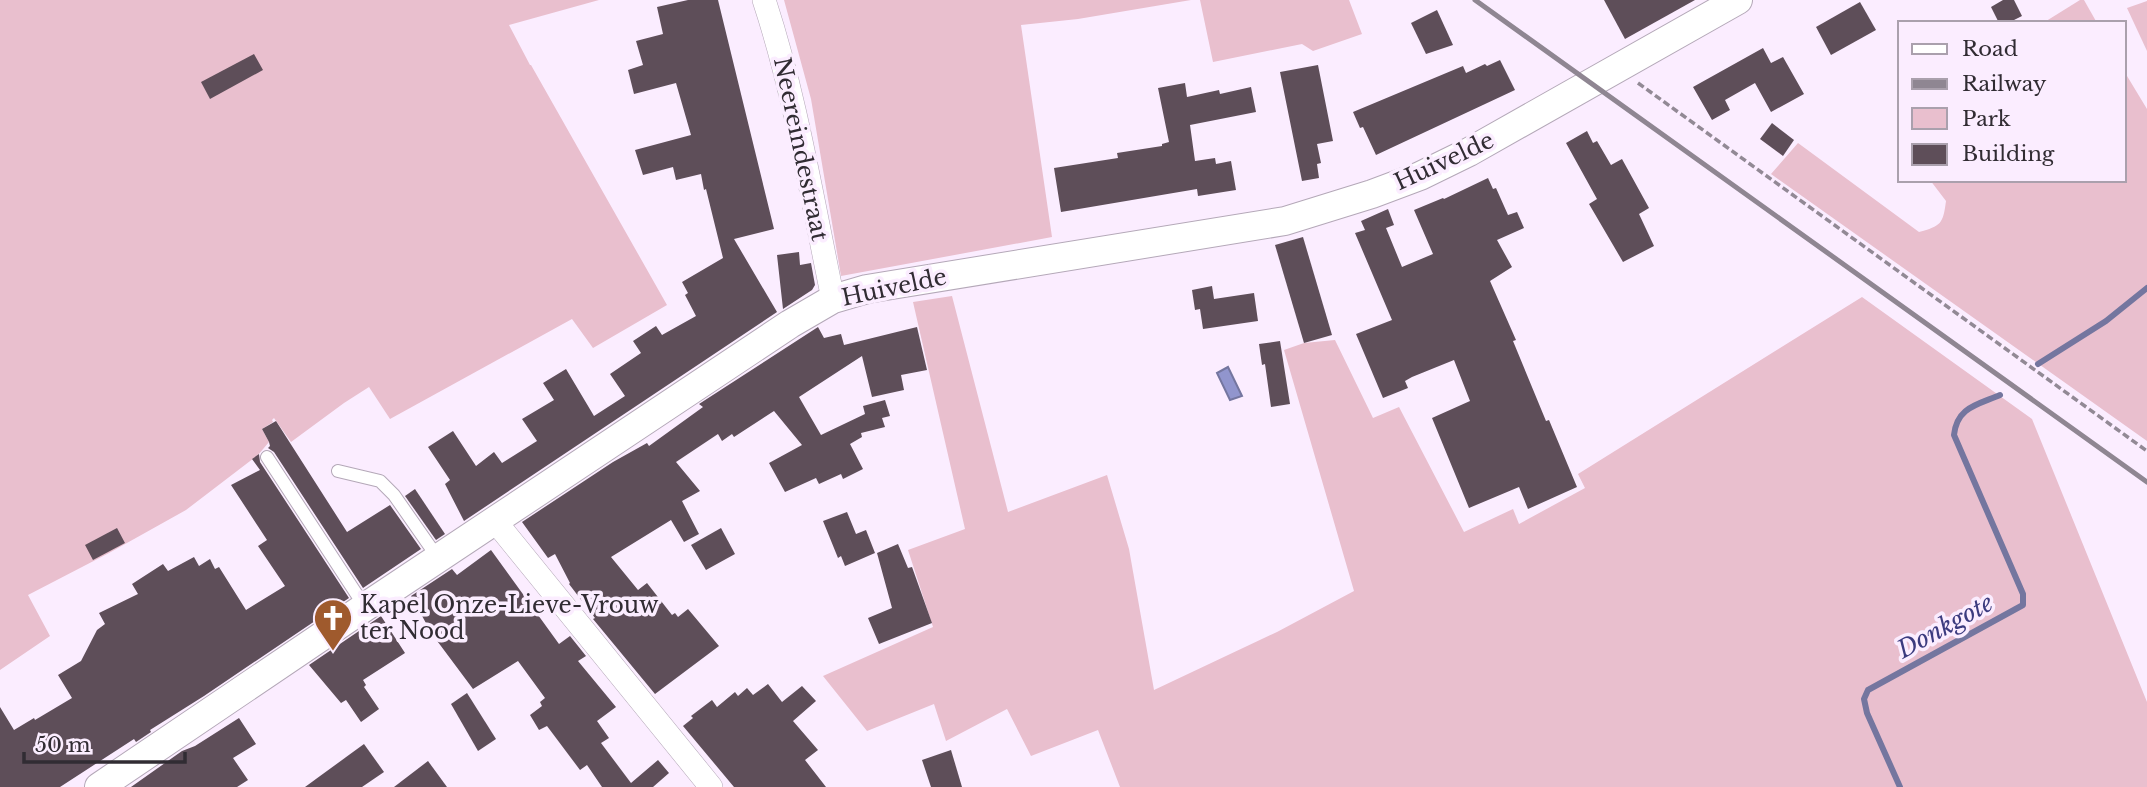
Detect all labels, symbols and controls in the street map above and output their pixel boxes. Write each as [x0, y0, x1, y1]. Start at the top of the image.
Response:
legend [1898, 21, 2126, 182]
text: Road [1962, 36, 2018, 62]
street label: Neereindestraat [768, 55, 834, 244]
text: Railway [1962, 71, 2047, 97]
text: Park [1962, 106, 2011, 132]
street label: Huivelde [1390, 126, 1498, 196]
text: Building [1962, 141, 2055, 167]
street label: Huivelde [839, 262, 949, 312]
water label: Donkgote [1891, 588, 1998, 665]
place label: Kapel Onze-Lieve-Vrouw ter Nood [360, 591, 659, 645]
church icon: Kapel Onze-Lieve-Vrouw ter Nood [312, 597, 354, 652]
scale bar [24, 720, 186, 764]
text: 50 m [35, 732, 91, 758]

